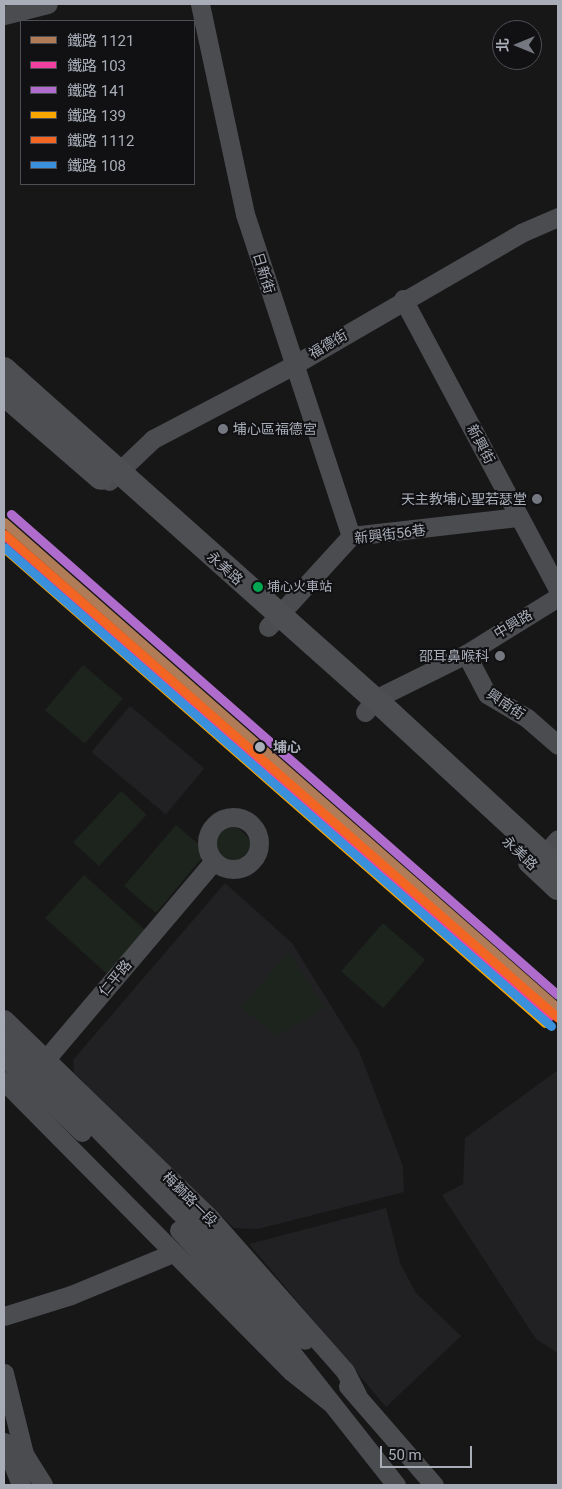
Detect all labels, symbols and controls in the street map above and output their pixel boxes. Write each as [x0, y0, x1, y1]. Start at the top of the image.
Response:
legend [20, 20, 195, 185]
north arrow [492, 20, 542, 70]
text: 鐵路 1121 [67, 32, 134, 50]
text: 北 [495, 38, 511, 52]
text: 鐵路 103 [67, 57, 126, 75]
text: 鐵路 141 [67, 82, 126, 100]
text: 鐵路 139 [67, 107, 126, 125]
text: 鐵路 1112 [67, 132, 134, 150]
text: 鐵路 108 [67, 157, 126, 175]
street label: 日新街 [250, 250, 278, 296]
street label: 福德街 [306, 326, 350, 362]
place label: 埔心區福德宮 [233, 421, 317, 437]
street label: 新興街 [464, 422, 498, 466]
marker: 埔心區福德宮 [217, 423, 229, 435]
place label: 天主教埔心聖若瑟堂 [401, 491, 527, 507]
marker: 天主教埔心聖若瑟堂 [531, 493, 543, 505]
street label: 新興街56巷 [353, 521, 427, 547]
street label: 永美路 [204, 548, 246, 588]
place label: 埔心火車站 [267, 579, 332, 595]
marker: 埔心火車站 [253, 582, 263, 592]
street label: 中興路 [491, 606, 535, 642]
place label: 邵耳鼻喉科 [419, 648, 489, 664]
marker: 邵耳鼻喉科 [493, 649, 507, 663]
street label: 興南街 [484, 685, 528, 723]
marker: 埔心 [251, 738, 269, 756]
place label: 埔心 [273, 739, 301, 755]
street label: 永美路 [499, 833, 541, 873]
street label: 仁平路 [95, 957, 135, 999]
street label: 梅獅路一段 [159, 1168, 221, 1230]
scale bar [382, 1436, 474, 1468]
text: 50 m [388, 1446, 422, 1464]

